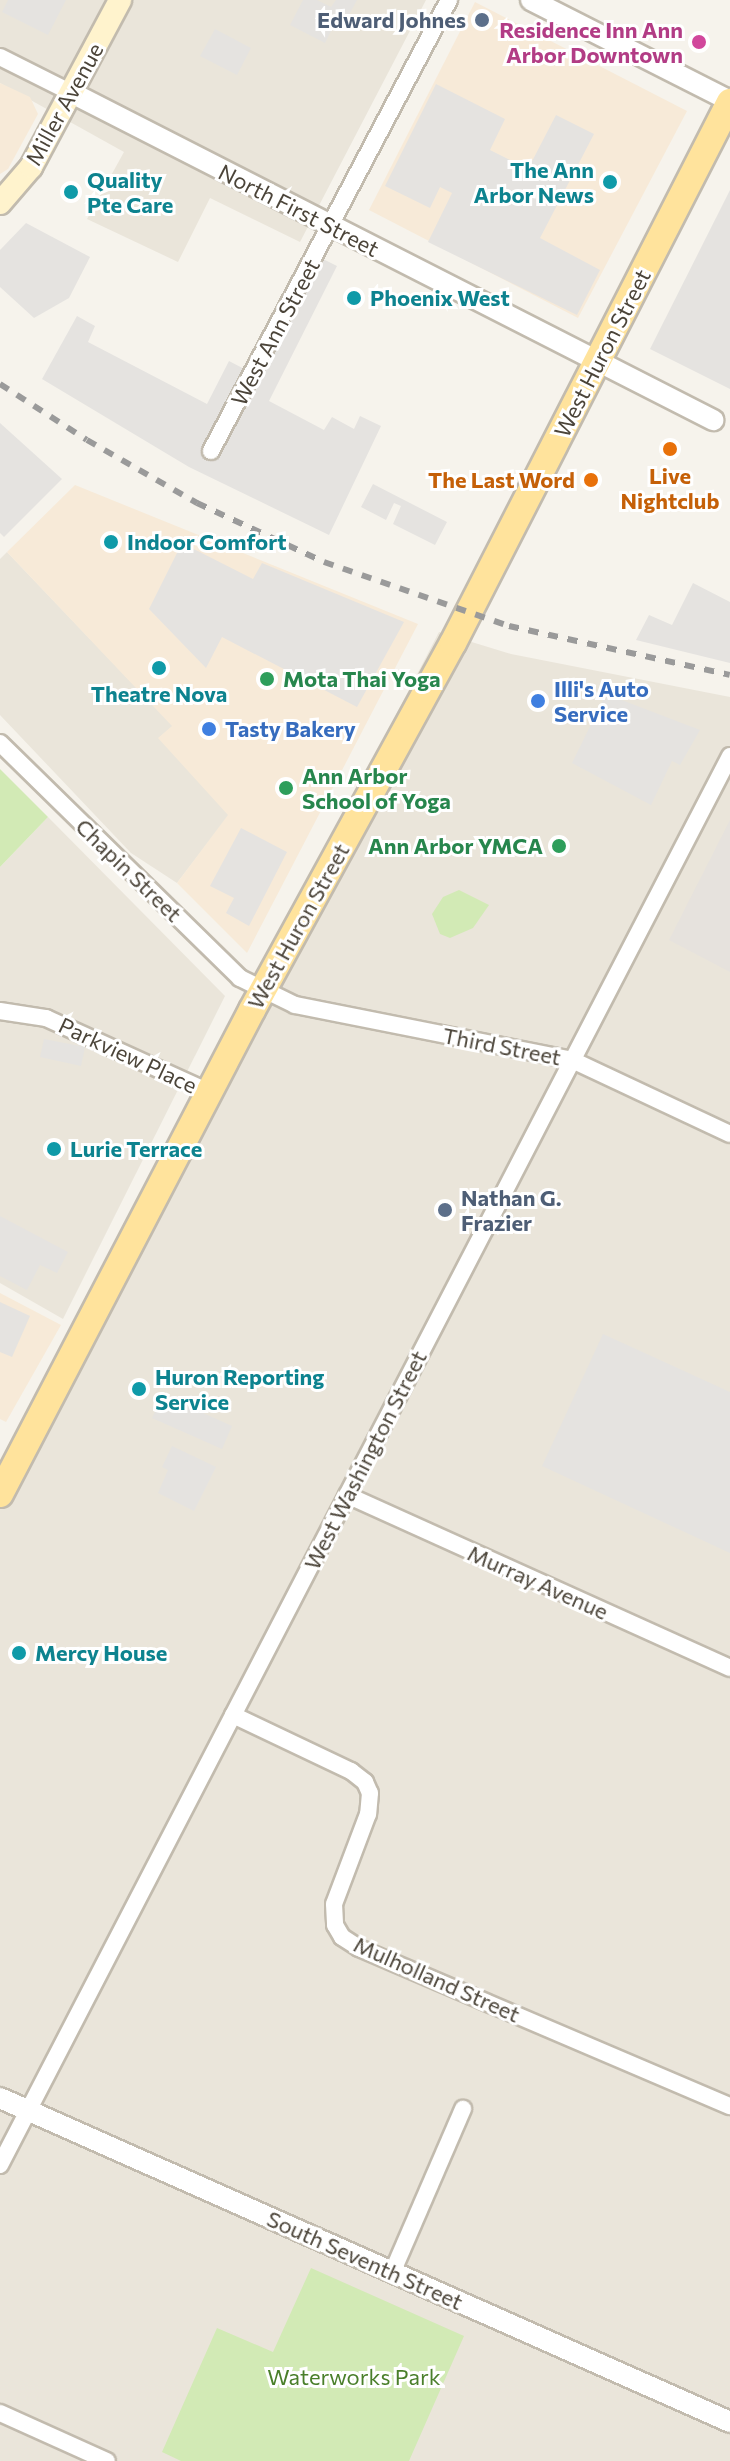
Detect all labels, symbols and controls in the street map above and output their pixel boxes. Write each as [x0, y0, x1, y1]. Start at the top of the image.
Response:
place label: Edward Johnes [317, 7, 466, 33]
marker: Edward Johnes [473, 11, 491, 29]
place label: Residence Inn Ann Arbor Downtown [499, 16, 683, 68]
marker: Residence Inn Ann Arbor Downtown [690, 33, 708, 51]
street label: Miller Avenue [20, 38, 108, 170]
place label: The Ann Arbor News [474, 156, 594, 208]
street label: North First Street [214, 158, 384, 262]
place label: Quality Pte Care [87, 166, 173, 218]
marker: The Ann Arbor News [601, 173, 619, 191]
marker: Quality Pte Care [62, 183, 80, 201]
street label: West Ann Street [225, 254, 325, 410]
street label: West Huron Street [548, 265, 656, 441]
place label: Phoenix West [370, 285, 510, 311]
marker: Phoenix West [345, 289, 363, 307]
marker: Live Nightclub [661, 440, 679, 458]
place label: Live Nightclub [621, 462, 719, 514]
place label: The Last Word [428, 467, 575, 493]
marker: The Last Word [582, 471, 600, 489]
place label: Indoor Comfort [127, 529, 287, 555]
marker: Indoor Comfort [102, 533, 120, 551]
marker: Theatre Nova [150, 659, 168, 677]
place label: Mota Thai Yoga [283, 666, 441, 692]
marker: Mota Thai Yoga [258, 670, 276, 688]
place label: Illi's Auto Service [554, 675, 649, 726]
place label: Theatre Nova [91, 681, 227, 707]
marker: Illi's Auto Service [529, 692, 547, 710]
place label: Tasty Bakery [225, 716, 356, 742]
marker: Tasty Bakery [200, 720, 218, 738]
place label: Ann Arbor School of Yoga [302, 762, 451, 814]
marker: Ann Arbor School of Yoga [277, 779, 295, 797]
street label: Chapin Street [71, 813, 187, 927]
place label: Ann Arbor YMCA [368, 833, 543, 859]
marker: Ann Arbor YMCA [550, 837, 568, 855]
street label: West Huron Street [242, 839, 354, 1013]
street label: Parkview Place [55, 1011, 201, 1099]
street label: Third Street [441, 1022, 563, 1070]
place label: Lurie Terrace [70, 1136, 202, 1162]
marker: Lurie Terrace [45, 1140, 63, 1158]
place label: Nathan G. Frazier [461, 1184, 561, 1236]
marker: Nathan G. Frazier [436, 1201, 454, 1219]
street label: West Washington Street [298, 1346, 432, 1574]
place label: Huron Reporting Service [155, 1363, 324, 1414]
marker: Huron Reporting Service [130, 1380, 148, 1398]
street label: Murray Avenue [464, 1539, 612, 1625]
place label: Mercy House [35, 1640, 167, 1666]
marker: Mercy House [10, 1644, 28, 1662]
street label: Mulholland Street [350, 1931, 524, 2027]
street label: South Seventh Street [263, 2205, 467, 2315]
park label: Waterworks Park [267, 2364, 441, 2390]

